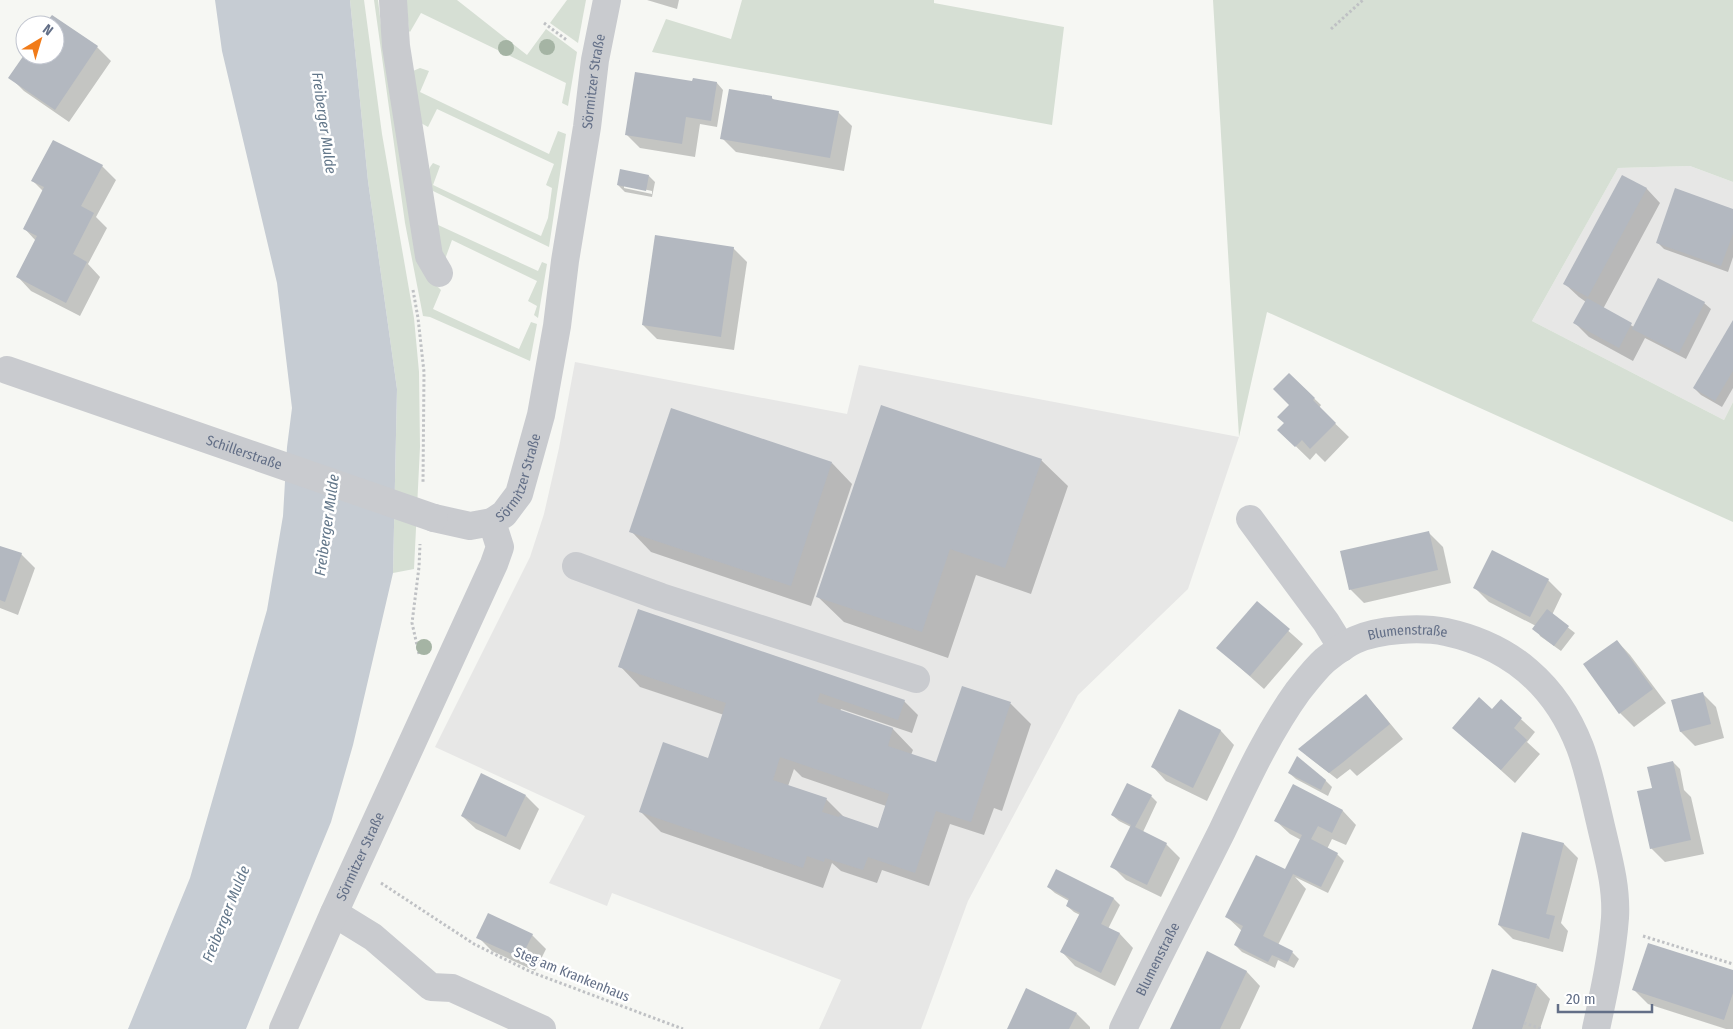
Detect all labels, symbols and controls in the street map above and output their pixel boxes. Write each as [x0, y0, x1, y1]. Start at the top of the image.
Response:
north arrow [15, 15, 65, 65]
text: N [39, 21, 56, 39]
street label: Sörmitzer Straße [579, 32, 609, 130]
water label: Freiberger Mulde [308, 71, 340, 175]
street label: Sörmitzer Straße [493, 431, 544, 526]
street label: Schillerstraße [204, 432, 284, 474]
water label: Freiberger Mulde [311, 473, 343, 577]
street label: Blumenstraße [1366, 621, 1449, 644]
street label: Sörmitzer Straße [333, 809, 388, 904]
water label: Freiberger Mulde [198, 863, 254, 965]
street label: Blumenstraße [1132, 920, 1183, 999]
street label: Steg am Krankenhaus [511, 943, 632, 1005]
scale bar [1558, 982, 1652, 1014]
text: 20 m [1566, 990, 1596, 1008]

